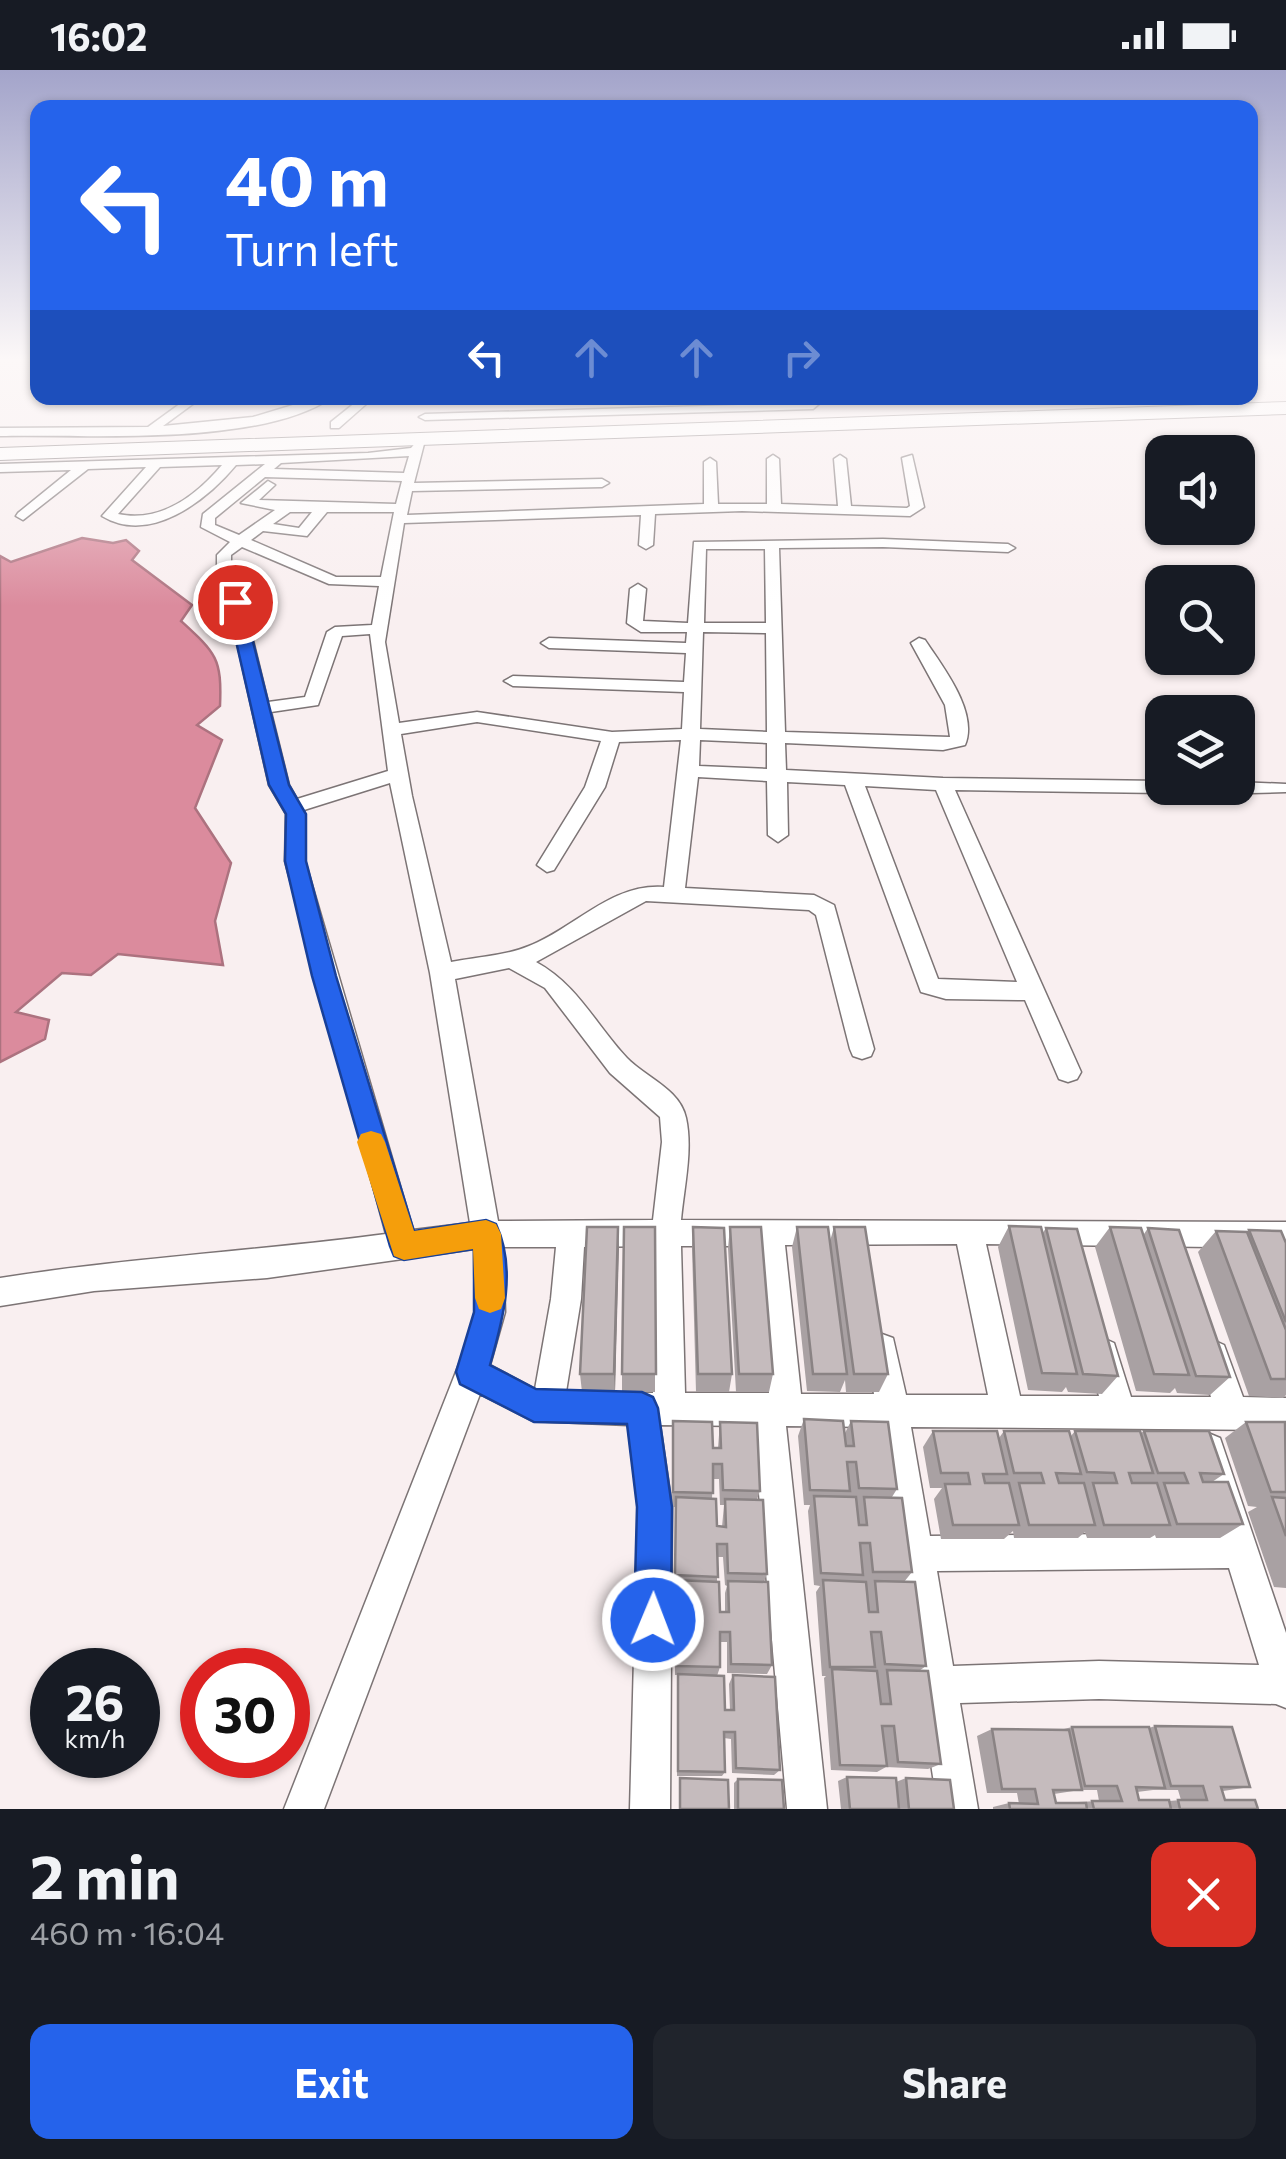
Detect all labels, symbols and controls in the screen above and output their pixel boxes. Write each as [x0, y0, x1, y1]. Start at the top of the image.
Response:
text: 16:02 [50, 12, 147, 59]
text: 40 m [225, 135, 389, 220]
icon: left [60, 140, 190, 270]
text: Turn left [225, 220, 399, 275]
icon: left [459, 330, 514, 385]
icon: ahead [564, 330, 619, 385]
icon: ahead [669, 330, 724, 385]
icon: right [774, 330, 829, 385]
map controls [1145, 435, 1255, 805]
button: sound [1145, 435, 1255, 545]
pin [193, 560, 278, 645]
button: search [1145, 565, 1255, 675]
icon: arrive [208, 575, 263, 630]
button: layers [1145, 695, 1255, 805]
position arrow [601, 1568, 705, 1672]
speed limit sign: 30 [180, 1648, 310, 1778]
text: 26 [65, 1670, 124, 1731]
text: km/h [65, 1723, 125, 1753]
text: 2 min [30, 1838, 179, 1911]
button: close [1151, 1842, 1256, 1947]
text: 460 m · 16:04 [30, 1912, 224, 1952]
button: Exit [30, 2024, 633, 2139]
button: Share [653, 2024, 1256, 2139]

